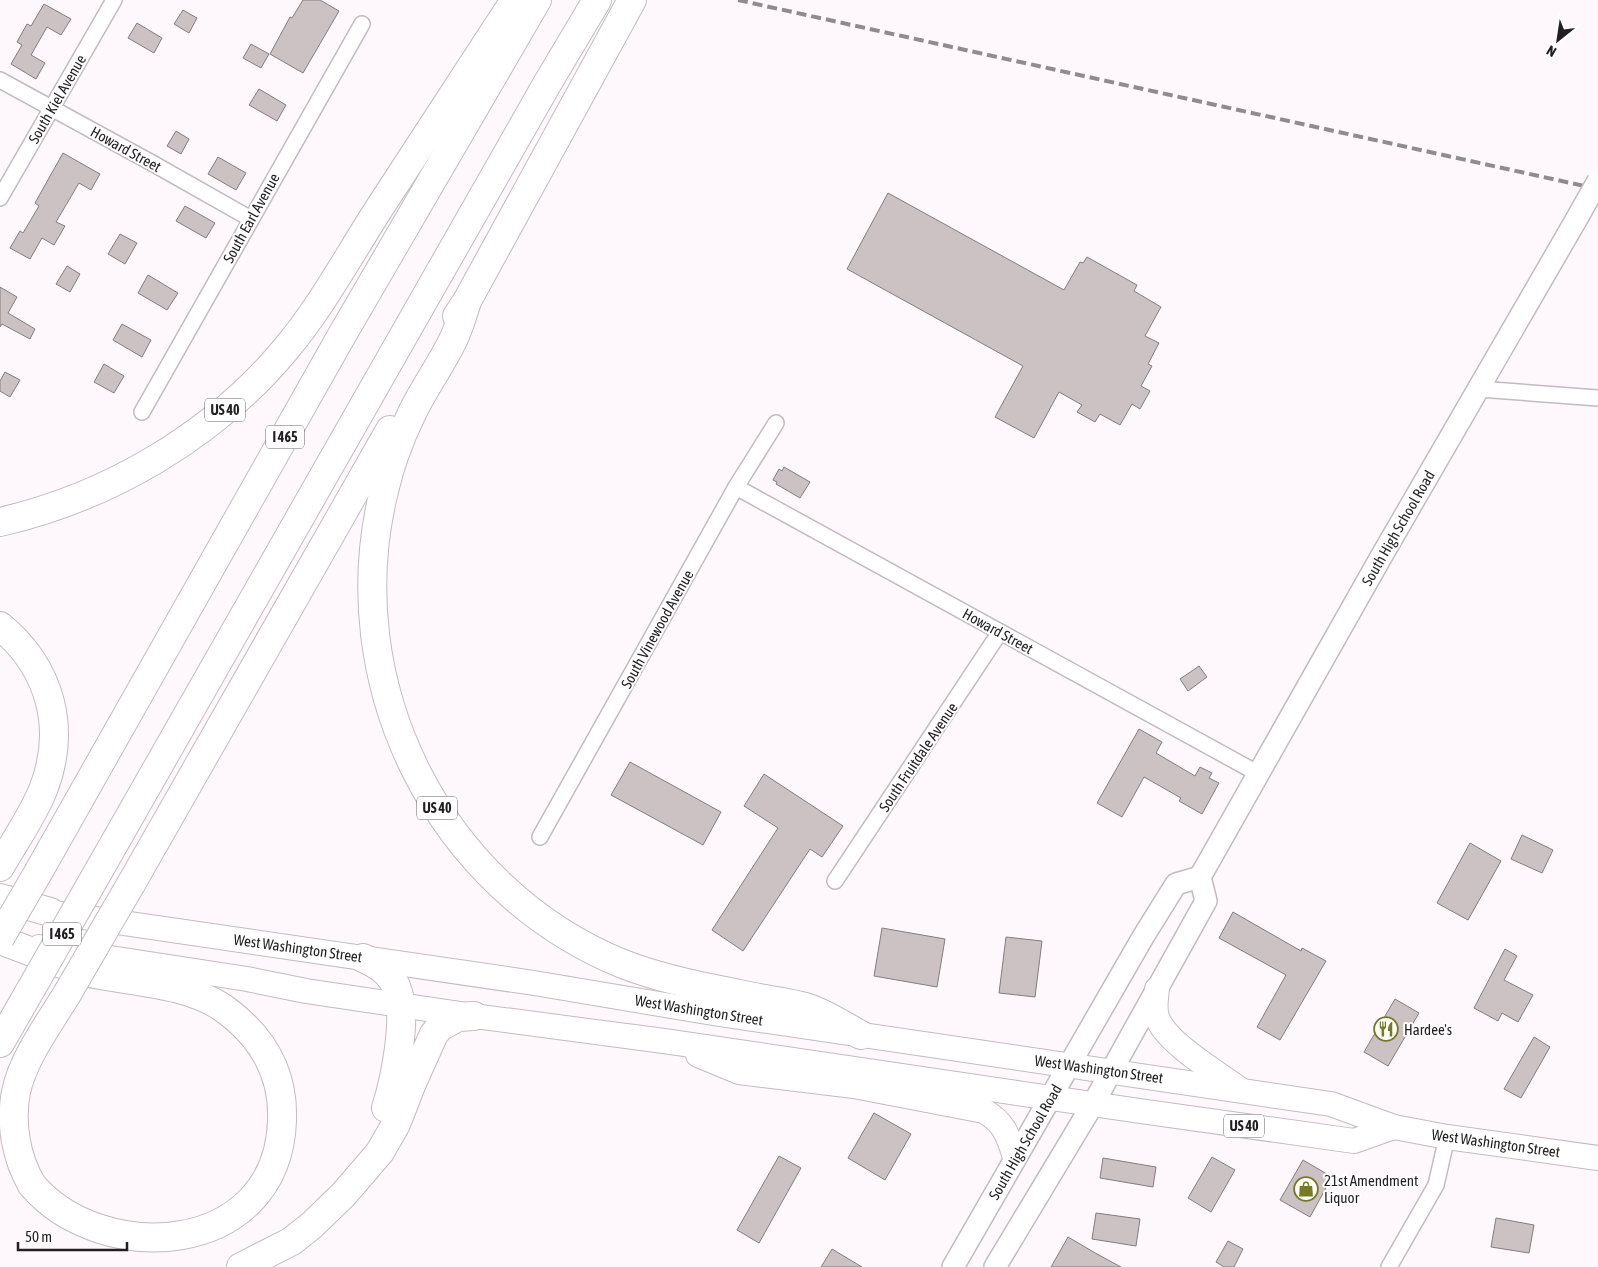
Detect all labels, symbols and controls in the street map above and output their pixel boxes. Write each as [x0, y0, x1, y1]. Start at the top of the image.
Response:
north arrow [1533, 15, 1583, 65]
text: N [1544, 42, 1559, 60]
street label: South Kiel Avenue [25, 52, 89, 146]
street label: Howard Street [88, 123, 164, 175]
street label: South Earl Avenue [219, 170, 283, 266]
road number: US 40 [205, 398, 245, 422]
road number: I 465 [266, 426, 304, 448]
street label: South High School Road [1358, 467, 1438, 589]
street label: South Vinewood Avenue [617, 567, 697, 691]
street label: Howard Street [960, 605, 1036, 657]
street label: South Fruitdale Avenue [875, 699, 961, 815]
road number: US 40 [417, 796, 457, 820]
road number: I 465 [43, 922, 81, 946]
street label: West Washington Street [233, 931, 363, 965]
street label: West Washington Street [634, 991, 764, 1029]
restaurant icon: Hardee's [1373, 1016, 1399, 1042]
place label: Hardee's [1404, 1021, 1452, 1038]
street label: West Washington Street [1034, 1052, 1164, 1086]
street label: South High School Road [985, 1081, 1065, 1203]
road number: US 40 [1224, 1114, 1264, 1138]
street label: West Washington Street [1431, 1126, 1561, 1160]
place label: 21st Amendment Liquor [1324, 1172, 1418, 1206]
shop icon: 21st Amendment Liquor [1293, 1176, 1319, 1202]
scale bar [18, 1220, 126, 1252]
text: 50 m [25, 1228, 52, 1245]

